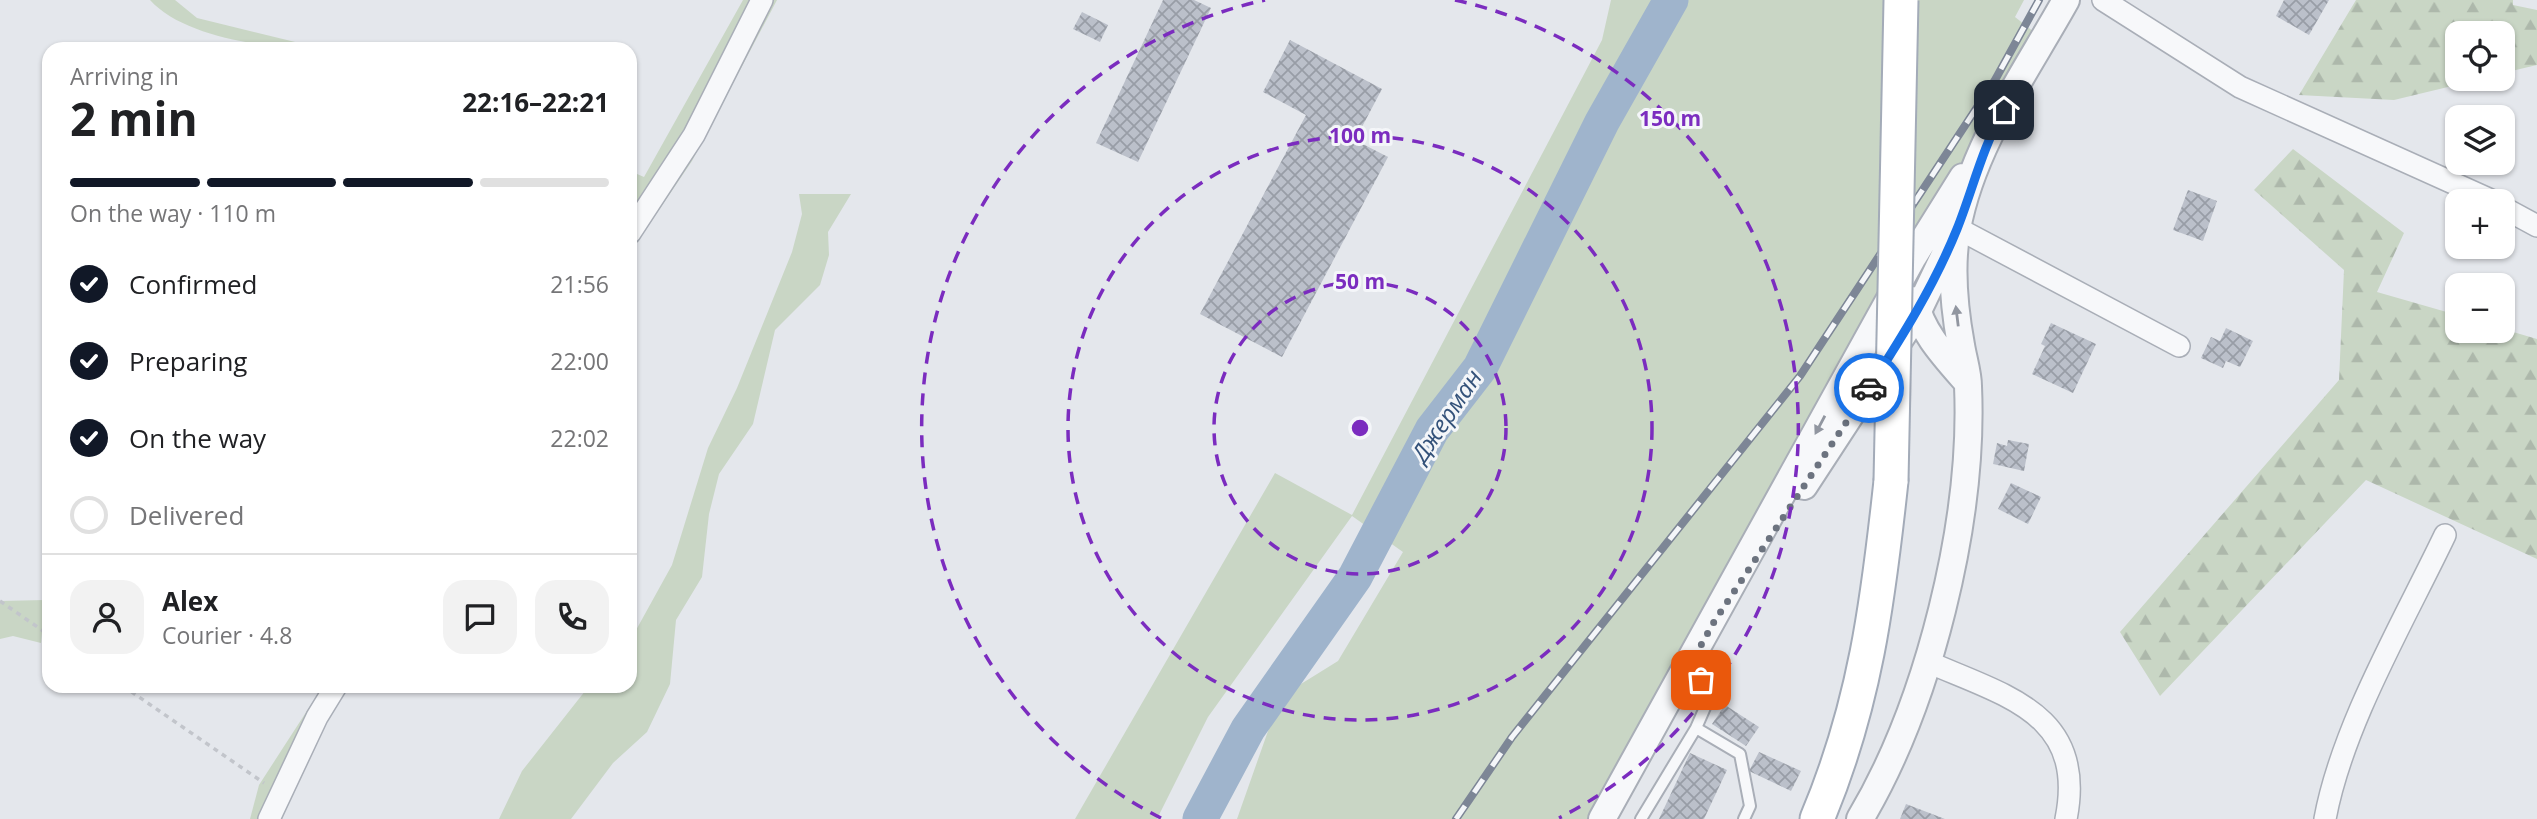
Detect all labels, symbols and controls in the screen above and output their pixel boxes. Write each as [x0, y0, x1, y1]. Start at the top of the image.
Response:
map controls [2445, 21, 2515, 343]
button: locate [2445, 21, 2515, 91]
text: Arriving in [70, 60, 179, 92]
pin [1974, 80, 2034, 140]
text: 22:16–22:21 [462, 84, 609, 120]
text: 2 min [70, 87, 198, 149]
icon: home [1985, 91, 2023, 129]
text: 150 m [1639, 104, 1701, 132]
button: layers [2445, 105, 2515, 175]
text: 100 m [1329, 121, 1391, 149]
button: + [2445, 189, 2515, 259]
text: On the way · 110 m [70, 197, 276, 229]
icon: check [70, 265, 108, 303]
text: Confirmed [129, 266, 257, 302]
text: 50 m [1335, 267, 1385, 295]
text: 21:56 [550, 268, 609, 300]
button: − [2445, 273, 2515, 343]
one-way arrow [1951, 305, 1962, 327]
icon: check [70, 342, 108, 380]
text: Preparing [129, 343, 247, 379]
text: 22:00 [550, 345, 609, 377]
courier [1834, 353, 1904, 423]
water label: Джерман [1402, 362, 1489, 470]
icon: car [1850, 369, 1888, 407]
centre of rings [1348, 416, 1372, 440]
one-way arrow [1814, 416, 1826, 435]
icon: check [70, 419, 108, 457]
text: On the way [129, 420, 266, 456]
text: 22:02 [550, 422, 609, 454]
text: Delivered [129, 497, 244, 533]
button: person [70, 580, 144, 654]
button: chat [443, 580, 517, 654]
button: phone [535, 580, 609, 654]
text: Alex [162, 583, 218, 619]
text: Courier · 4.8 [162, 619, 292, 651]
pin [1671, 650, 1731, 710]
icon: bag [1682, 661, 1720, 699]

